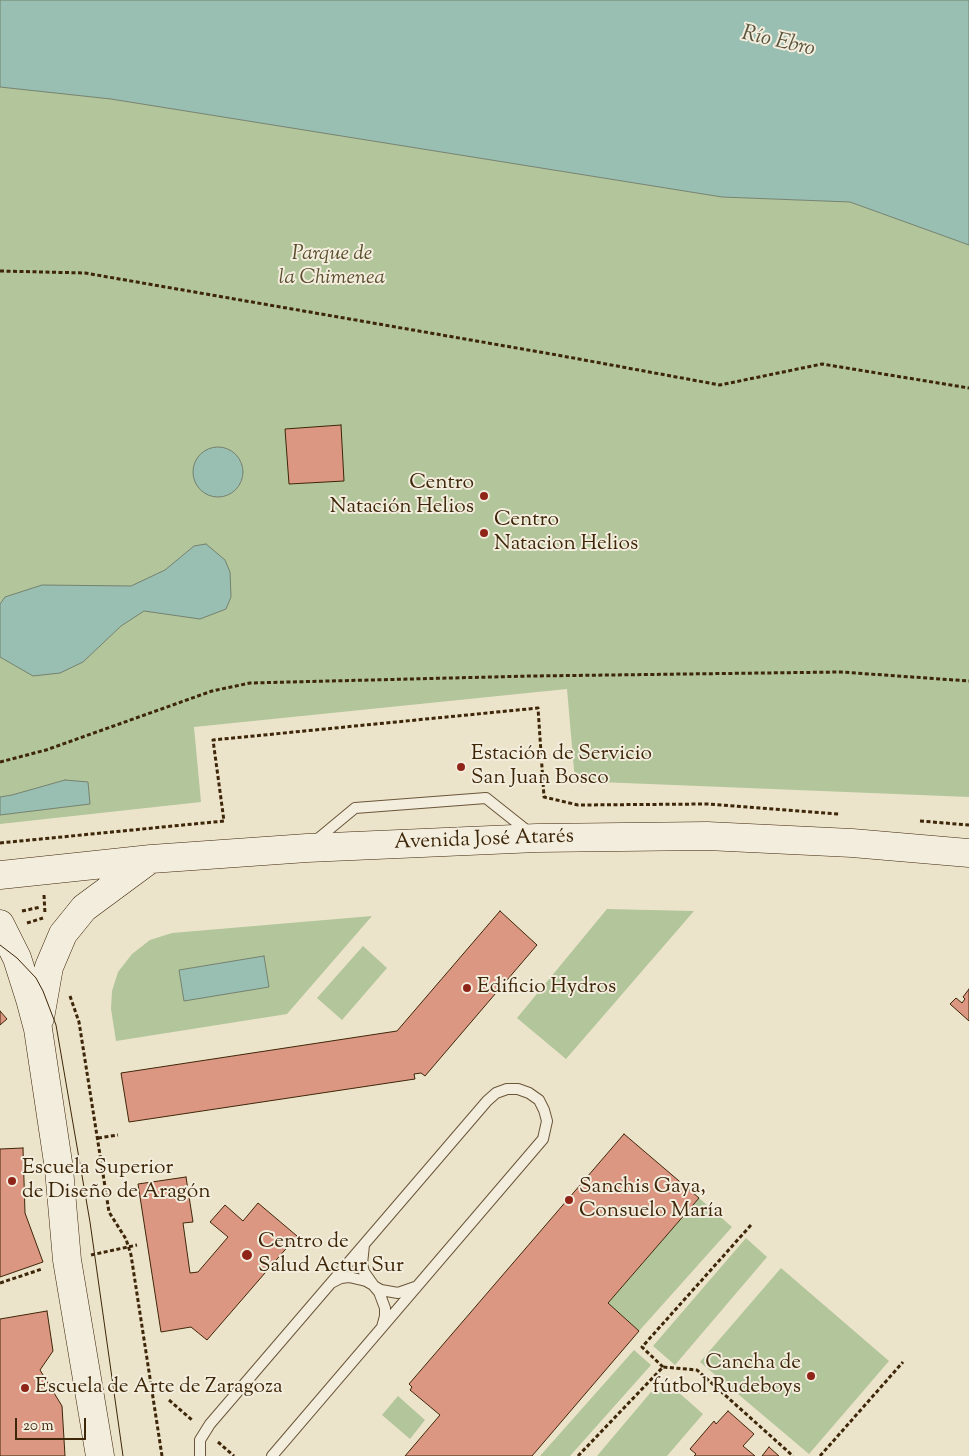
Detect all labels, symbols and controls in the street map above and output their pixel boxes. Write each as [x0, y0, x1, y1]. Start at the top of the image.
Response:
water label: Río Ebro [739, 22, 817, 64]
park label: Parque de la Chimenea [279, 242, 385, 292]
place label: Centro Natación Helios [330, 471, 474, 521]
marker: Centro Natación Helios [478, 490, 490, 502]
place label: Centro Natacion Helios [494, 508, 638, 558]
marker: Centro Natacion Helios [478, 527, 490, 539]
place label: Estación de Servicio San Juan Bosco [471, 742, 652, 792]
marker: Estación de Servicio San Juan Bosco [455, 761, 467, 773]
street label: Avenida José Atarés [394, 825, 574, 857]
place label: Edificio Hydros [477, 975, 616, 1001]
marker: Edificio Hydros [461, 982, 473, 994]
place label: Escuela Superior de Diseño de Aragón [22, 1156, 211, 1206]
marker: Escuela Superior de Diseño de Aragón [6, 1175, 18, 1187]
place label: Sanchis Gaya, Consuelo María [579, 1175, 723, 1225]
marker: Sanchis Gaya, Consuelo María [563, 1194, 575, 1206]
place label: Centro de Salud Actur Sur [258, 1230, 404, 1280]
marker: Centro de Salud Actur Sur [240, 1248, 254, 1262]
place label: Cancha de fútbol Rudeboys [653, 1351, 801, 1401]
marker: Cancha de fútbol Rudeboys [805, 1370, 817, 1382]
place label: Escuela de Arte de Zaragoza [35, 1375, 283, 1401]
marker: Escuela de Arte de Zaragoza [19, 1382, 31, 1394]
scale bar [18, 1408, 89, 1440]
text: 20 m [23, 1416, 54, 1437]

